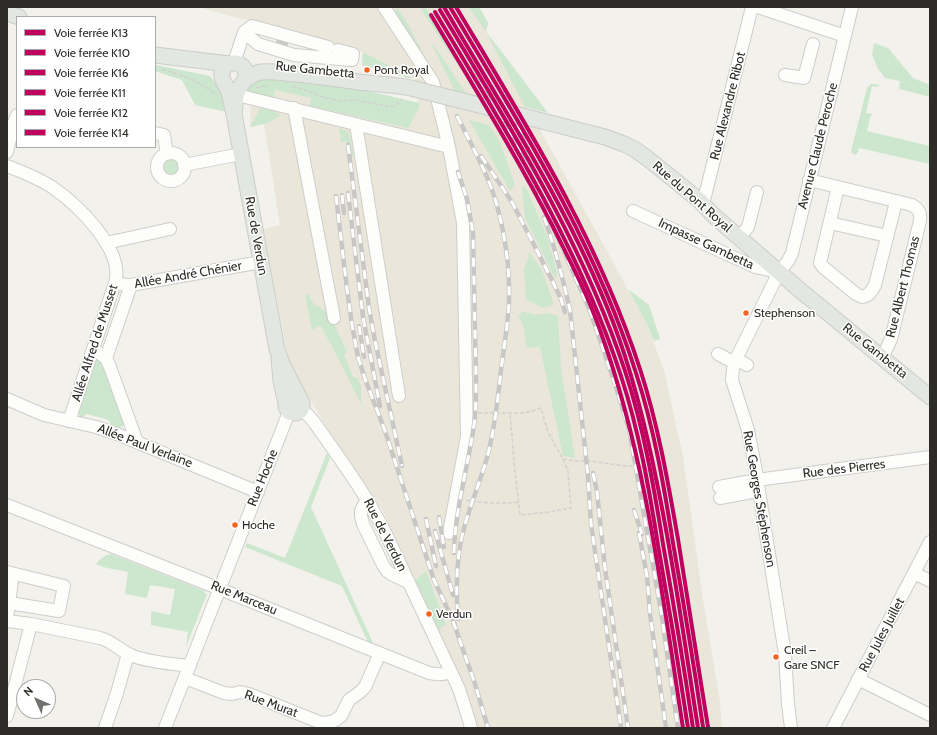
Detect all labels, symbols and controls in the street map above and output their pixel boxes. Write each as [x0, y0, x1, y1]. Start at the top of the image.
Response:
legend [16, 16, 156, 148]
text: Voie ferrée K13 [54, 25, 128, 40]
text: Voie ferrée K10 [54, 45, 130, 60]
street label: Rue Alexandre Ribot [707, 50, 749, 162]
street label: Rue Gambetta [275, 58, 355, 82]
place label: Pont Royal [374, 63, 429, 77]
text: Voie ferrée K16 [54, 65, 129, 80]
marker: Pont Royal [362, 65, 372, 75]
street label: Avenue Claude Peroche [795, 81, 841, 211]
text: Voie ferrée K11 [54, 85, 126, 100]
text: Voie ferrée K12 [54, 105, 128, 120]
text: Voie ferrée K14 [54, 125, 129, 140]
street label: Rue du Pont Royal [649, 158, 735, 236]
street label: Rue de Verdun [241, 195, 271, 277]
street label: Impasse Gambetta [656, 215, 756, 273]
street label: Rue Albert Thomas [883, 234, 923, 340]
street label: Allée André Chénier [133, 258, 243, 292]
street label: Allée Alfred de Musset [69, 283, 121, 403]
place label: Stephenson [754, 306, 815, 320]
marker: Stephenson [741, 308, 751, 318]
street label: Rue Gambetta [839, 320, 911, 382]
street label: Allée Paul Verlaine [95, 421, 195, 471]
street label: Rue Georges Stéphenson [739, 429, 779, 569]
street label: Rue Hoche [245, 447, 281, 509]
street label: Rue des Pierres [802, 456, 886, 482]
street label: Rue de Verdun [360, 496, 410, 574]
place label: Hoche [242, 518, 275, 532]
marker: Hoche [230, 520, 240, 530]
street label: Rue Marceau [209, 578, 279, 618]
street label: Rue Jules Juillet [856, 595, 908, 675]
place label: Verdun [436, 607, 472, 621]
marker: Verdun [424, 609, 434, 619]
place label: Creil – Gare SNCF [784, 643, 839, 671]
marker: Creil – Gare SNCF [771, 652, 781, 662]
north arrow [16, 679, 56, 719]
text: N [21, 684, 36, 699]
street label: Rue Murat [242, 687, 300, 721]

